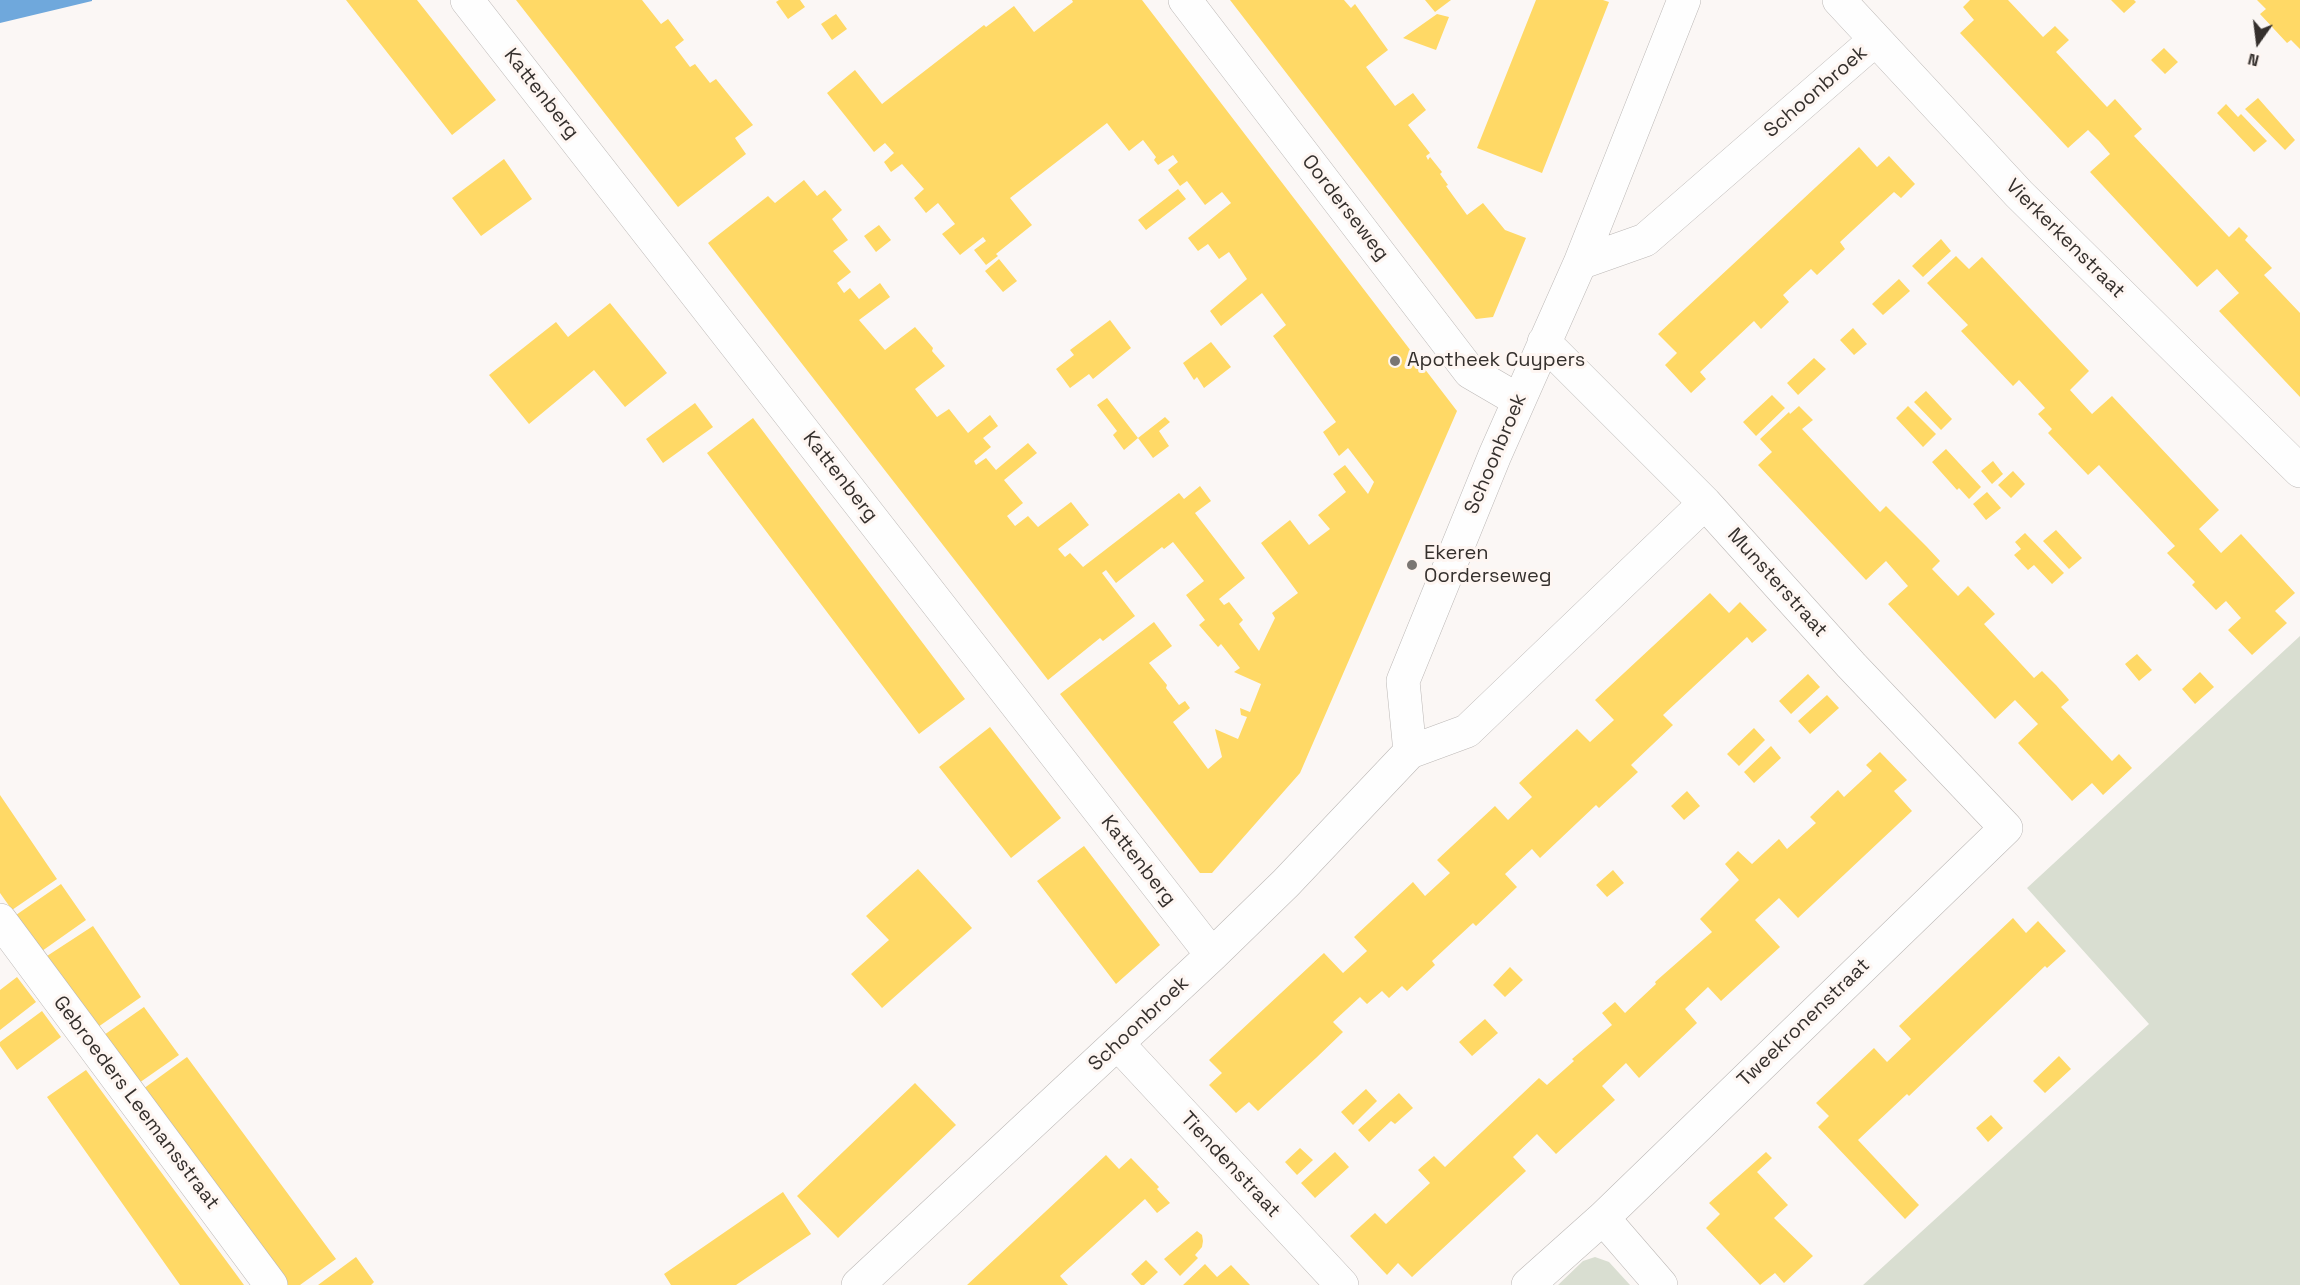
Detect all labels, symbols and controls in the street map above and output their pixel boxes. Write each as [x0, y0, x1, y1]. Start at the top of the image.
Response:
north arrow [2228, 12, 2288, 72]
street label: Schoonbroek [1760, 41, 1872, 143]
street label: Kattenberg [498, 44, 584, 144]
text: N [2246, 48, 2261, 71]
street label: Oorderseweg [1296, 150, 1394, 266]
street label: Vierkerkenstraat [2000, 174, 2130, 304]
place label: Apotheek Cuypers [1407, 349, 1585, 373]
marker: Apotheek Cuypers [1388, 354, 1402, 368]
street label: Schoonbroek [1460, 390, 1532, 518]
street label: Kattenberg [797, 427, 883, 527]
street label: Munsterstraat [1722, 524, 1832, 642]
place label: Ekeren Oorderseweg [1424, 542, 1552, 589]
marker: Ekeren Oorderseweg [1405, 558, 1419, 572]
street label: Kattenberg [1095, 811, 1181, 911]
street label: Tweekronenstraat [1733, 954, 1875, 1092]
street label: Schoonbroek [1084, 971, 1194, 1077]
street label: Gebroeders Leemansstraat [48, 991, 224, 1215]
street label: Tiendenstraat [1175, 1107, 1285, 1223]

